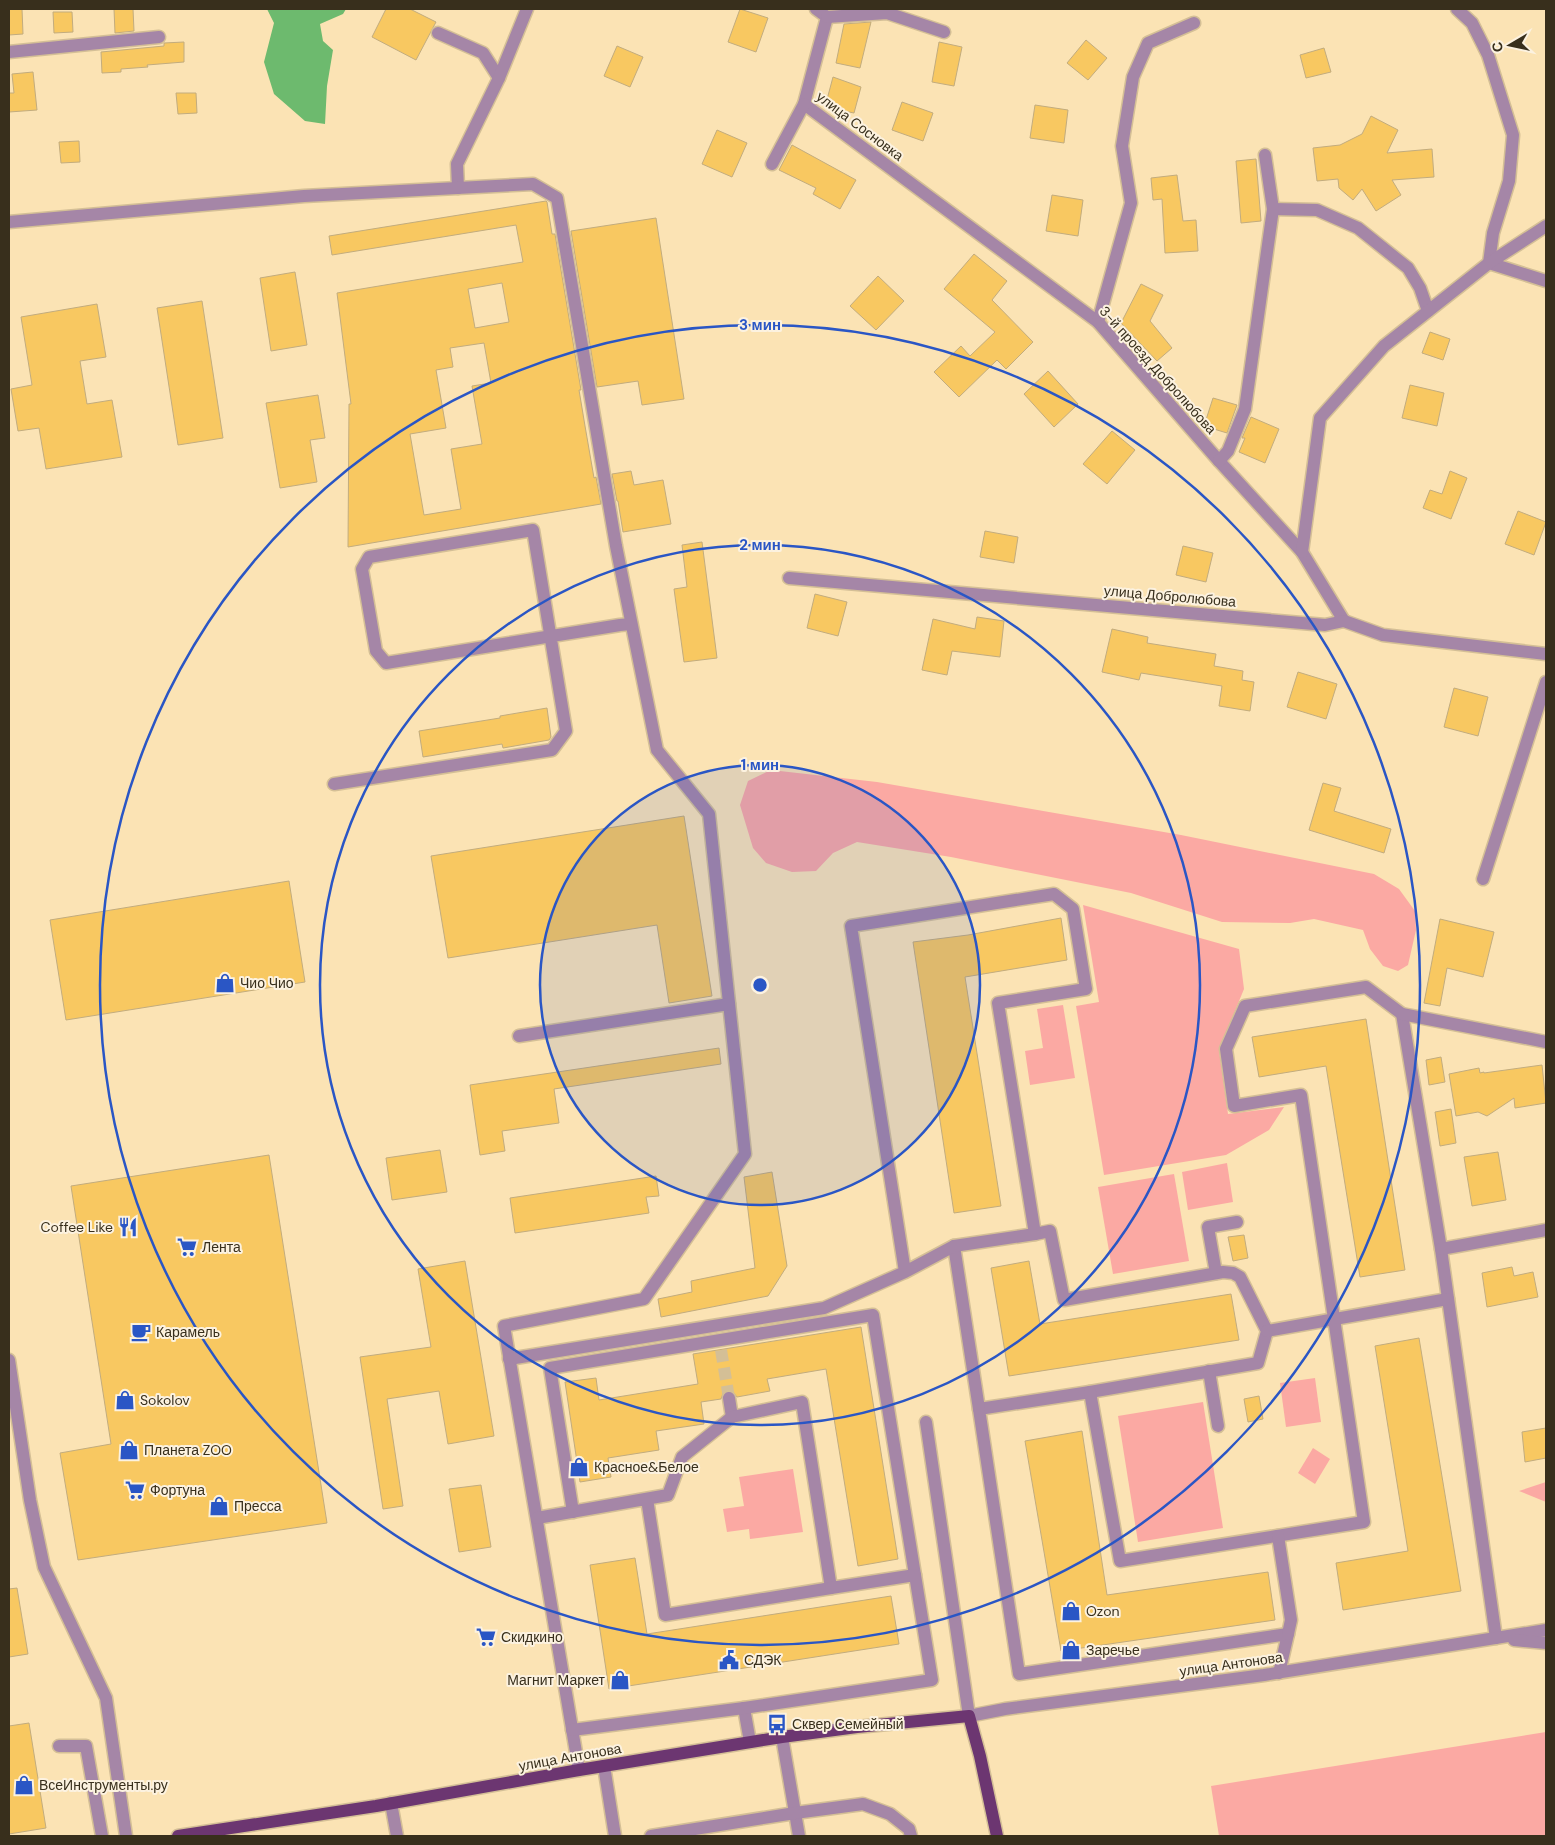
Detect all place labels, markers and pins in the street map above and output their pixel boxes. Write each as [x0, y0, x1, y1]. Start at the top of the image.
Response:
shop icon: Чио Чио [214, 972, 236, 994]
place label: Чио Чио [240, 974, 294, 992]
centre of rings [751, 976, 769, 994]
restaurant icon: Coffee Like [117, 1216, 139, 1238]
place label: Coffee Like [41, 1218, 113, 1236]
supermarket icon: Лента [176, 1236, 198, 1258]
place label: Лента [202, 1238, 241, 1256]
cafe icon: Карамель [130, 1321, 152, 1343]
place label: Карамель [156, 1323, 220, 1341]
shop icon: Sokolov [114, 1389, 136, 1411]
place label: Sokolov [140, 1391, 190, 1409]
shop icon: Планета ZOO [118, 1439, 140, 1461]
place label: Планета ZOO [144, 1441, 232, 1459]
shop icon: Красное&Белое [568, 1456, 590, 1478]
place label: Красное&Белое [594, 1458, 699, 1476]
supermarket icon: Фортуна [124, 1479, 146, 1501]
place label: Фортуна [150, 1481, 205, 1499]
shop icon: Пресса [208, 1495, 230, 1517]
place label: Пресса [234, 1497, 282, 1515]
shop icon: Ozon [1060, 1600, 1082, 1622]
place label: Ozon [1086, 1602, 1120, 1620]
supermarket icon: Скидкино [475, 1626, 497, 1648]
place label: Скидкино [501, 1628, 563, 1646]
shop icon: Заречье [1060, 1639, 1082, 1661]
place label: Заречье [1086, 1641, 1140, 1659]
public building icon: СДЭК [718, 1649, 740, 1671]
place label: СДЭК [744, 1651, 782, 1669]
shop icon: Магнит Маркет [609, 1669, 631, 1691]
place label: Магнит Маркет [507, 1671, 606, 1689]
bus stop icon: Сквер Семейный [766, 1713, 788, 1735]
place label: Сквер Семейный [792, 1715, 904, 1733]
shop icon: ВсеИнструменты.ру [13, 1774, 35, 1796]
place label: ВсеИнструменты.ру [39, 1776, 168, 1794]

